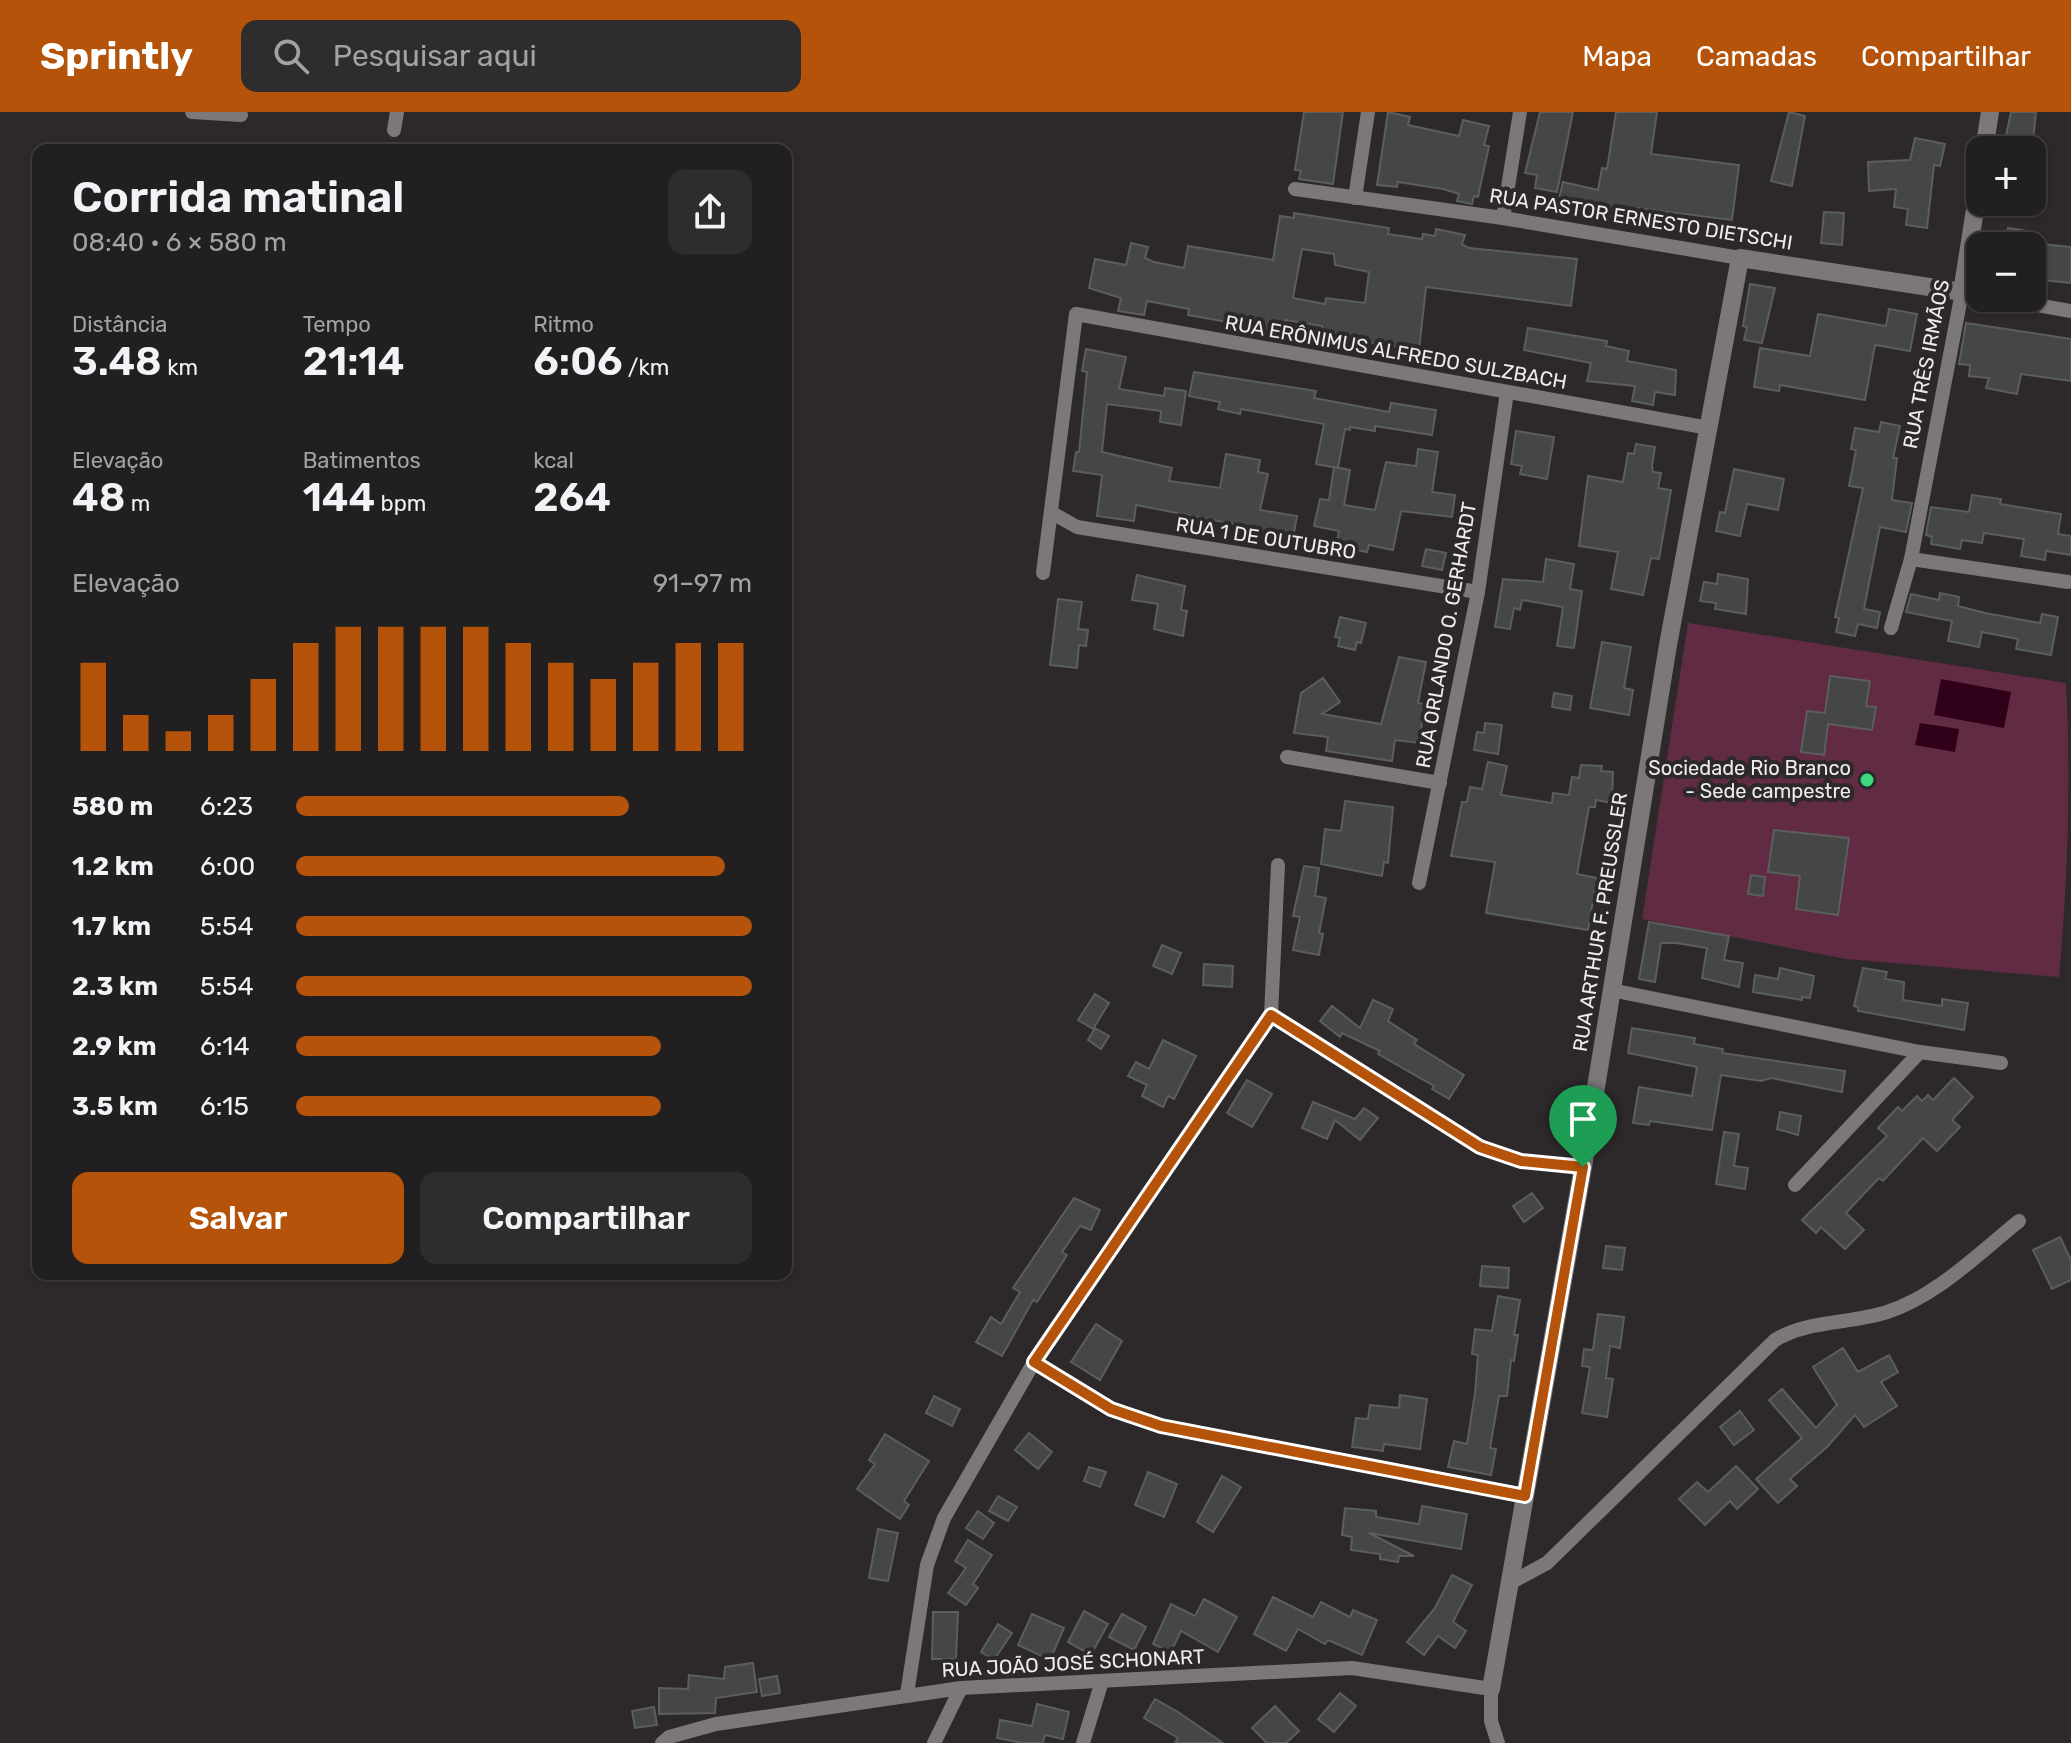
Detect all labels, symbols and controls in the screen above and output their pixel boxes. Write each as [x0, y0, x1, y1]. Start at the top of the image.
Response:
search box [241, 20, 801, 92]
text: Sprintly [40, 33, 193, 79]
icon: search [269, 34, 313, 78]
text: Pesquisar aqui [333, 38, 537, 74]
text: Mapa [1582, 40, 1652, 73]
text: Camadas [1696, 40, 1817, 73]
text: Compartilhar [1861, 40, 2031, 73]
map controls [1966, 136, 2046, 312]
button: + [1966, 136, 2046, 216]
button: share [668, 170, 752, 254]
text: Corrida matinal [72, 171, 404, 223]
street label: RUA PASTOR ERNESTO DIETSCHI [1488, 183, 1794, 255]
text: 08:40 · 6 × 580 m [72, 227, 287, 258]
button: − [1966, 232, 2046, 312]
street label: RUA TRÊS IRMÃOS [1898, 277, 1954, 451]
street label: RUA ERÔNIMUS ALFREDO SULZBACH [1223, 310, 1569, 394]
text: Distância [72, 311, 167, 338]
text: Tempo [303, 311, 371, 338]
text: Ritmo [533, 311, 594, 338]
text: 3.48 [72, 338, 162, 385]
text: 21:14 [303, 338, 404, 385]
text: 6:06 [533, 338, 622, 385]
text: km [162, 354, 198, 381]
text: /km [622, 354, 669, 381]
text: Elevação [72, 447, 163, 474]
text: Batimentos [303, 447, 421, 474]
text: kcal [533, 447, 574, 474]
text: 48 [72, 474, 125, 521]
text: 144 [303, 474, 375, 521]
text: 264 [533, 474, 611, 521]
text: m [125, 490, 150, 517]
text: bpm [375, 490, 426, 517]
street label: RUA ORLANDO O. GERHARDT [1411, 500, 1481, 770]
street label: RUA 1 DE OUTUBRO [1174, 512, 1358, 564]
text: Elevação [72, 568, 180, 599]
text: 91–97 m [653, 568, 752, 599]
place label: Sociedade Rio Branco - Sede campestre [1648, 756, 1851, 803]
marker: Sociedade Rio Branco - Sede campestre [1858, 771, 1876, 789]
text: 580 m [72, 791, 153, 822]
text: 6:23 [200, 791, 253, 822]
street label: RUA ARTHUR F. PREUSSLER [1568, 791, 1632, 1053]
text: 1.2 km [72, 851, 154, 882]
text: 6:00 [200, 851, 255, 882]
text: 1.7 km [72, 911, 151, 942]
text: 5:54 [200, 911, 254, 942]
text: 2.3 km [72, 971, 158, 1002]
text: 5:54 [200, 971, 254, 1002]
text: 2.9 km [72, 1031, 156, 1062]
text: 6:14 [200, 1031, 250, 1062]
pin [1549, 1085, 1617, 1167]
text: 3.5 km [72, 1091, 158, 1122]
text: 6:15 [200, 1091, 249, 1122]
icon: arrive [1561, 1097, 1605, 1141]
button: Salvar [72, 1172, 404, 1264]
button: Compartilhar [420, 1172, 752, 1264]
street label: RUA JOÃO JOSÉ SCHONART [941, 1644, 1205, 1682]

